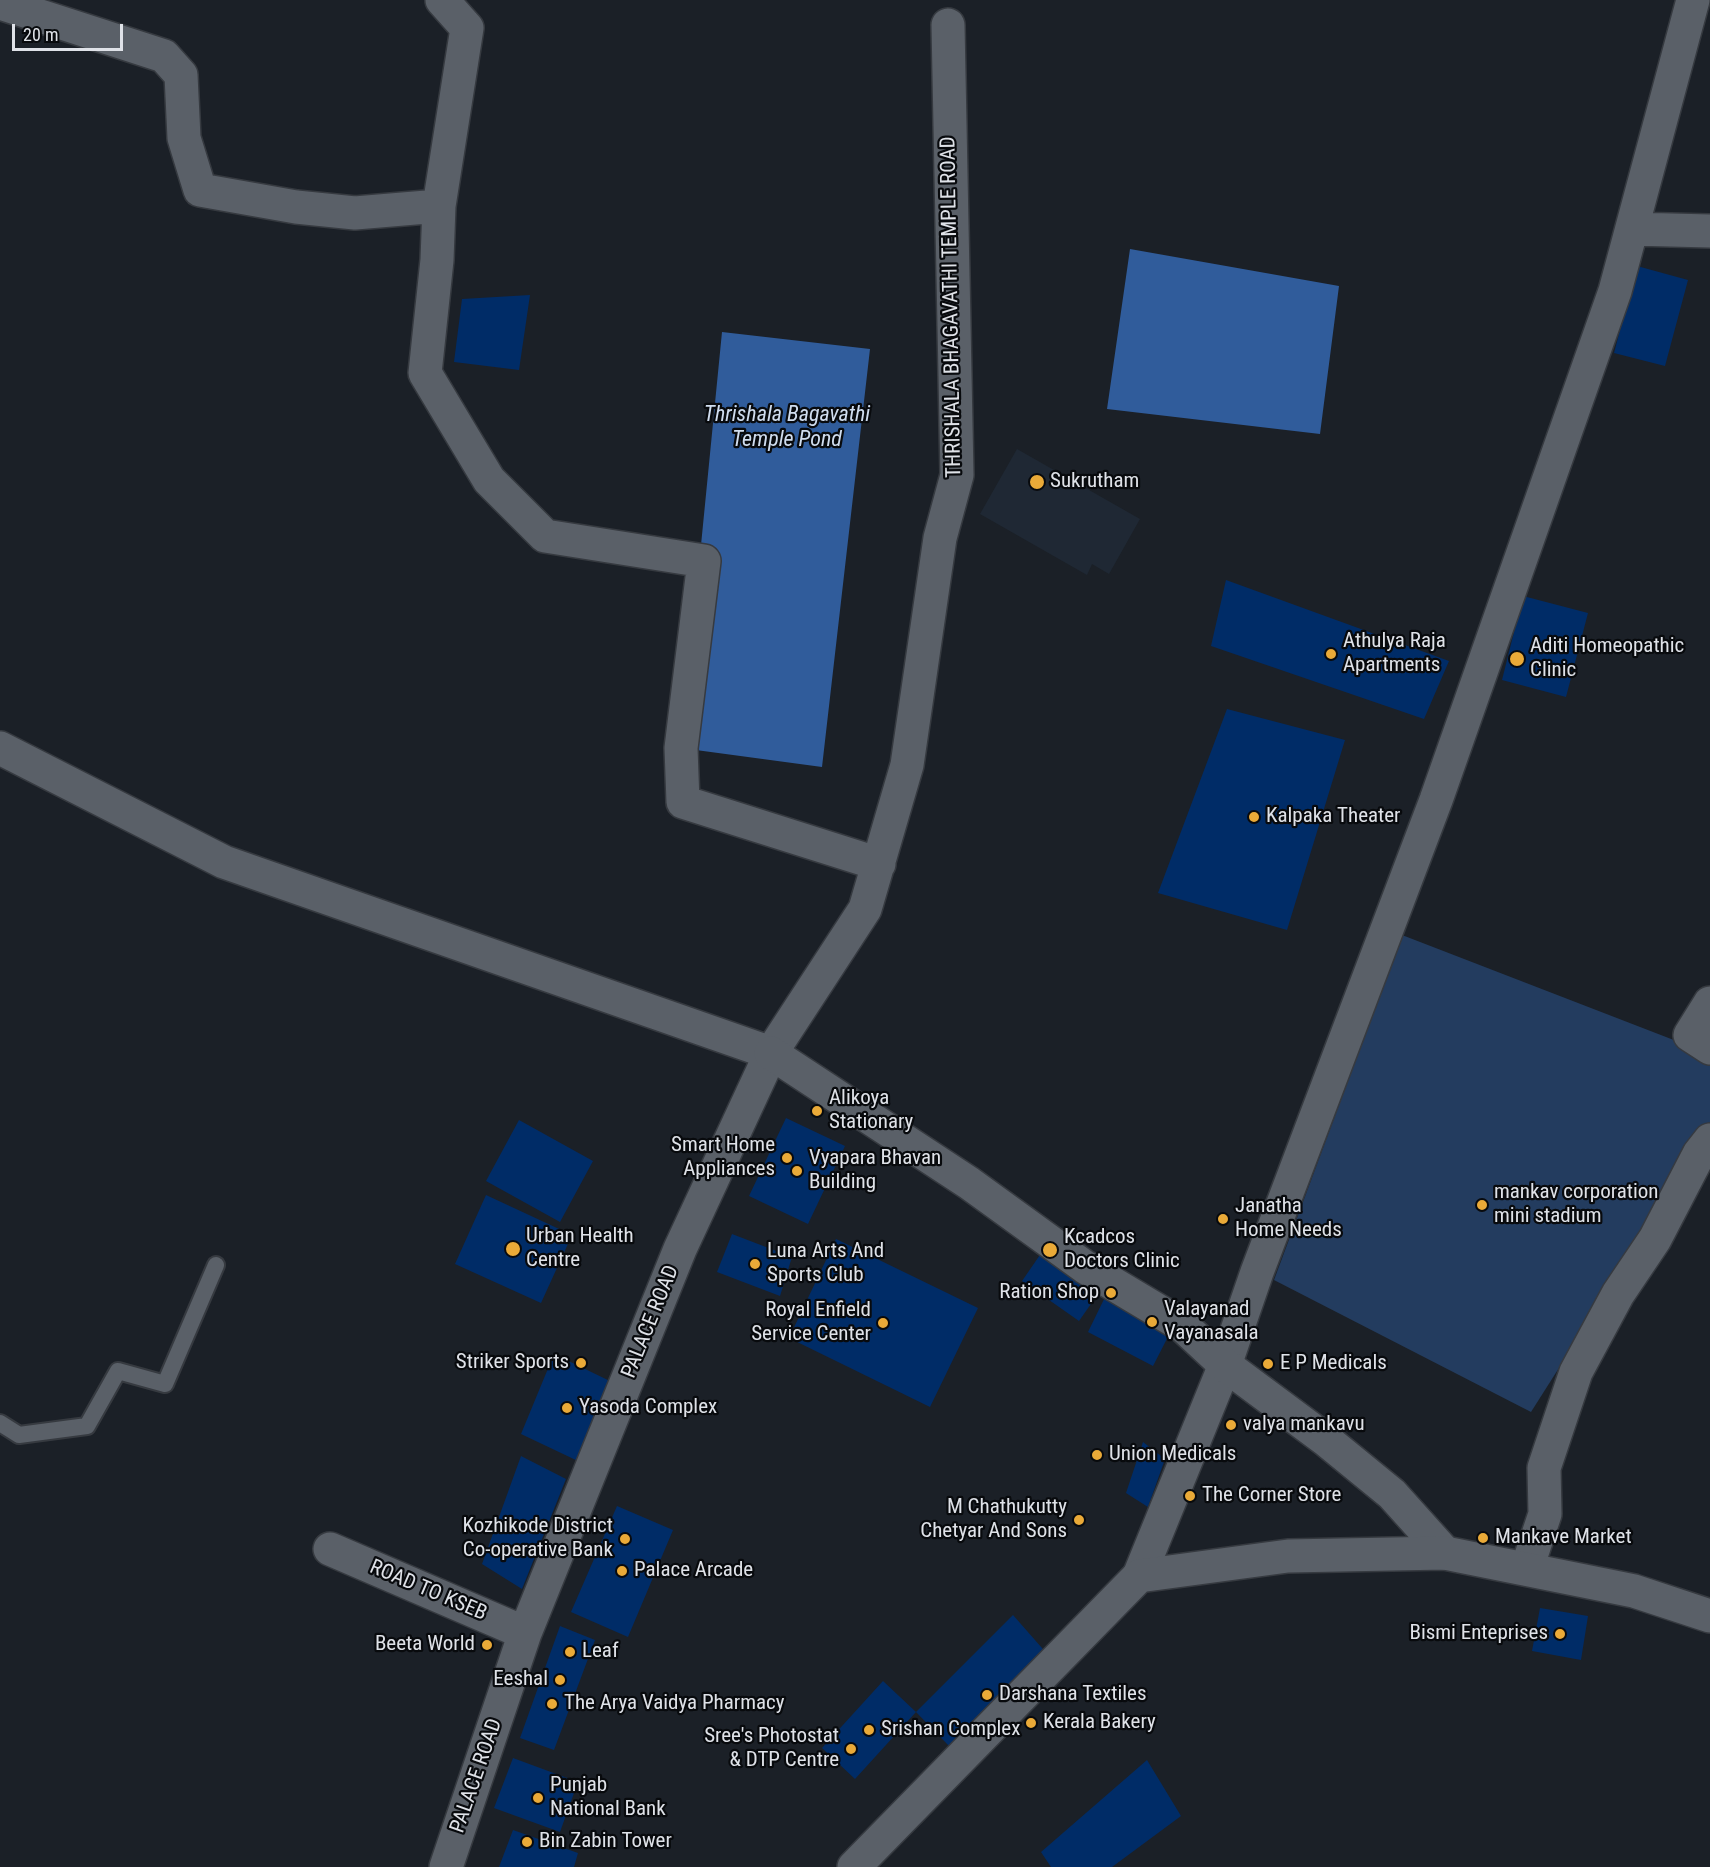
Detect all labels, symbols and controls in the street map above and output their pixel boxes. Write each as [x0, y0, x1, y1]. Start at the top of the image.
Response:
scale bar [15, 12, 126, 50]
text: 20 m [23, 24, 58, 45]
street label: THRISHALA BHAGAVATHI TEMPLE ROAD [936, 136, 968, 478]
water label: Thrishala Bagavathi Temple Pond [704, 402, 870, 454]
place label: Sukrutham [1050, 469, 1139, 495]
marker: Sukrutham [1028, 473, 1046, 491]
place label: Athulya Raja Apartments [1343, 629, 1446, 679]
place label: Aditi Homeopathic Clinic [1530, 634, 1684, 684]
marker: Athulya Raja Apartments [1324, 647, 1338, 661]
marker: Aditi Homeopathic Clinic [1508, 650, 1526, 668]
place label: Kalpaka Theater [1266, 804, 1401, 830]
marker: Kalpaka Theater [1247, 810, 1261, 824]
place label: Alikoya Stationary [829, 1086, 913, 1136]
marker: Alikoya Stationary [810, 1104, 824, 1118]
place label: Smart Home Appliances [671, 1133, 775, 1183]
place label: Vyapara Bhavan Building [809, 1146, 941, 1196]
marker: Smart Home Appliances [780, 1151, 794, 1165]
marker: Vyapara Bhavan Building [790, 1164, 804, 1178]
place label: mankav corporation mini stadium [1494, 1180, 1659, 1230]
place label: Janatha Home Needs [1235, 1194, 1342, 1244]
marker: mankav corporation mini stadium [1475, 1198, 1489, 1212]
marker: Janatha Home Needs [1216, 1212, 1230, 1226]
place label: Urban Health Centre [526, 1224, 634, 1274]
place label: Kcadcos Doctors Clinic [1064, 1225, 1180, 1275]
place label: Luna Arts And Sports Club [767, 1239, 884, 1289]
marker: Urban Health Centre [504, 1240, 522, 1258]
marker: Kcadcos Doctors Clinic [1041, 1241, 1059, 1259]
marker: Luna Arts And Sports Club [748, 1257, 762, 1271]
street label: PALACE ROAD [617, 1262, 685, 1382]
place label: Ration Shop [999, 1280, 1099, 1306]
marker: Ration Shop [1104, 1286, 1118, 1300]
place label: Valayanad Vayanasala [1164, 1297, 1259, 1347]
place label: Royal Enfield Service Center [751, 1298, 871, 1348]
marker: Valayanad Vayanasala [1145, 1315, 1159, 1329]
marker: Royal Enfield Service Center [876, 1316, 890, 1330]
place label: Striker Sports [456, 1350, 569, 1376]
place label: E P Medicals [1280, 1351, 1387, 1377]
marker: Striker Sports [574, 1356, 588, 1370]
marker: E P Medicals [1261, 1357, 1275, 1371]
place label: Yasoda Complex [579, 1395, 717, 1421]
marker: Yasoda Complex [560, 1401, 574, 1415]
place label: valya mankavu [1243, 1412, 1365, 1438]
marker: valya mankavu [1224, 1418, 1238, 1432]
place label: Union Medicals [1109, 1442, 1236, 1468]
marker: Union Medicals [1090, 1448, 1104, 1462]
place label: The Corner Store [1202, 1483, 1341, 1509]
marker: The Corner Store [1183, 1489, 1197, 1503]
place label: M Chathukutty Chetyar And Sons [920, 1495, 1067, 1545]
marker: M Chathukutty Chetyar And Sons [1072, 1513, 1086, 1527]
place label: Kozhikode District Co-operative Bank [462, 1514, 613, 1564]
place label: Mankave Market [1495, 1525, 1632, 1551]
marker: Mankave Market [1476, 1531, 1490, 1545]
marker: Kozhikode District Co-operative Bank [618, 1532, 632, 1546]
street label: ROAD TO KSEB [366, 1555, 490, 1627]
place label: Palace Arcade [634, 1558, 753, 1584]
marker: Palace Arcade [615, 1564, 629, 1578]
place label: Bismi Enteprises [1409, 1621, 1548, 1647]
marker: Bismi Enteprises [1553, 1627, 1567, 1641]
place label: Beeta World [375, 1632, 475, 1658]
marker: Beeta World [480, 1638, 494, 1652]
place label: Leaf [582, 1639, 619, 1665]
marker: Leaf [563, 1645, 577, 1659]
place label: Eeshal [493, 1667, 548, 1693]
marker: Eeshal [553, 1673, 567, 1687]
place label: Darshana Textiles [999, 1682, 1147, 1708]
marker: Darshana Textiles [980, 1688, 994, 1702]
place label: The Arya Vaidya Pharmacy [564, 1691, 785, 1717]
marker: The Arya Vaidya Pharmacy [545, 1697, 559, 1711]
place label: Kerala Bakery [1043, 1710, 1156, 1736]
street label: PALACE ROAD [446, 1715, 508, 1837]
marker: Kerala Bakery [1024, 1716, 1038, 1730]
place label: Srishan Complex [881, 1717, 1020, 1743]
marker: Srishan Complex [862, 1723, 876, 1737]
place label: Sree's Photostat & DTP Centre [704, 1724, 839, 1774]
marker: Sree's Photostat & DTP Centre [844, 1742, 858, 1756]
place label: Punjab National Bank [550, 1773, 666, 1823]
marker: Punjab National Bank [531, 1791, 545, 1805]
place label: Bin Zabin Tower [539, 1829, 672, 1855]
marker: Bin Zabin Tower [520, 1835, 534, 1849]

